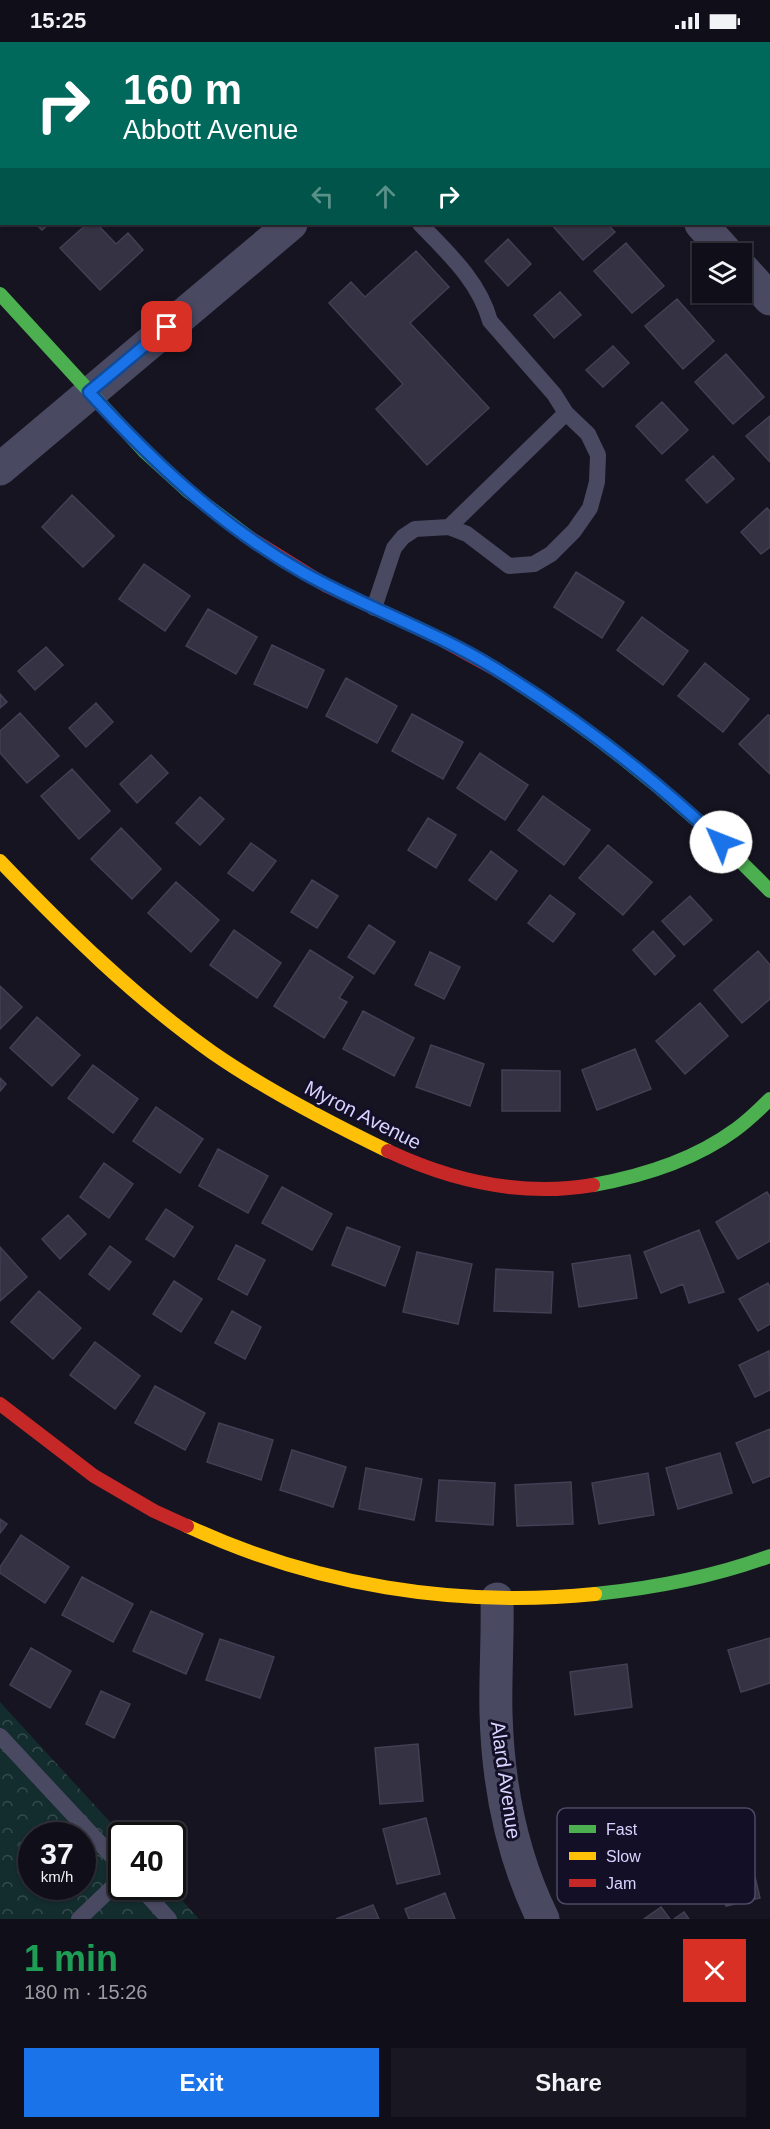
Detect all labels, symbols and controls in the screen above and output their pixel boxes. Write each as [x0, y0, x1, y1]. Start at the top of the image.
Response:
text: 15:25 [30, 8, 86, 33]
icon: right [24, 66, 102, 144]
text: 160 m [123, 66, 242, 113]
text: Abbott Avenue [123, 115, 298, 145]
icon: left [306, 180, 339, 213]
icon: ahead [369, 180, 402, 213]
icon: right [432, 180, 465, 213]
map controls [692, 243, 752, 303]
button: layers [692, 243, 752, 303]
pin [141, 301, 192, 352]
icon: arrive [150, 310, 183, 343]
position arrow [689, 810, 753, 874]
street label: Myron Avenue [301, 1076, 425, 1154]
street label: Alard Avenue [487, 1720, 525, 1840]
legend [557, 1808, 755, 1904]
text: Fast [606, 1821, 638, 1838]
speed limit sign: 40 [108, 1822, 186, 1900]
text: 37 [40, 1837, 74, 1870]
text: Slow [606, 1848, 641, 1865]
text: km/h [41, 1868, 73, 1885]
text: Jam [606, 1875, 636, 1892]
text: 1 min [24, 1938, 118, 1979]
button: close [683, 1939, 746, 2002]
text: 180 m · 15:26 [24, 1981, 147, 2003]
button: Exit [24, 2048, 379, 2117]
button: Share [391, 2048, 746, 2117]

